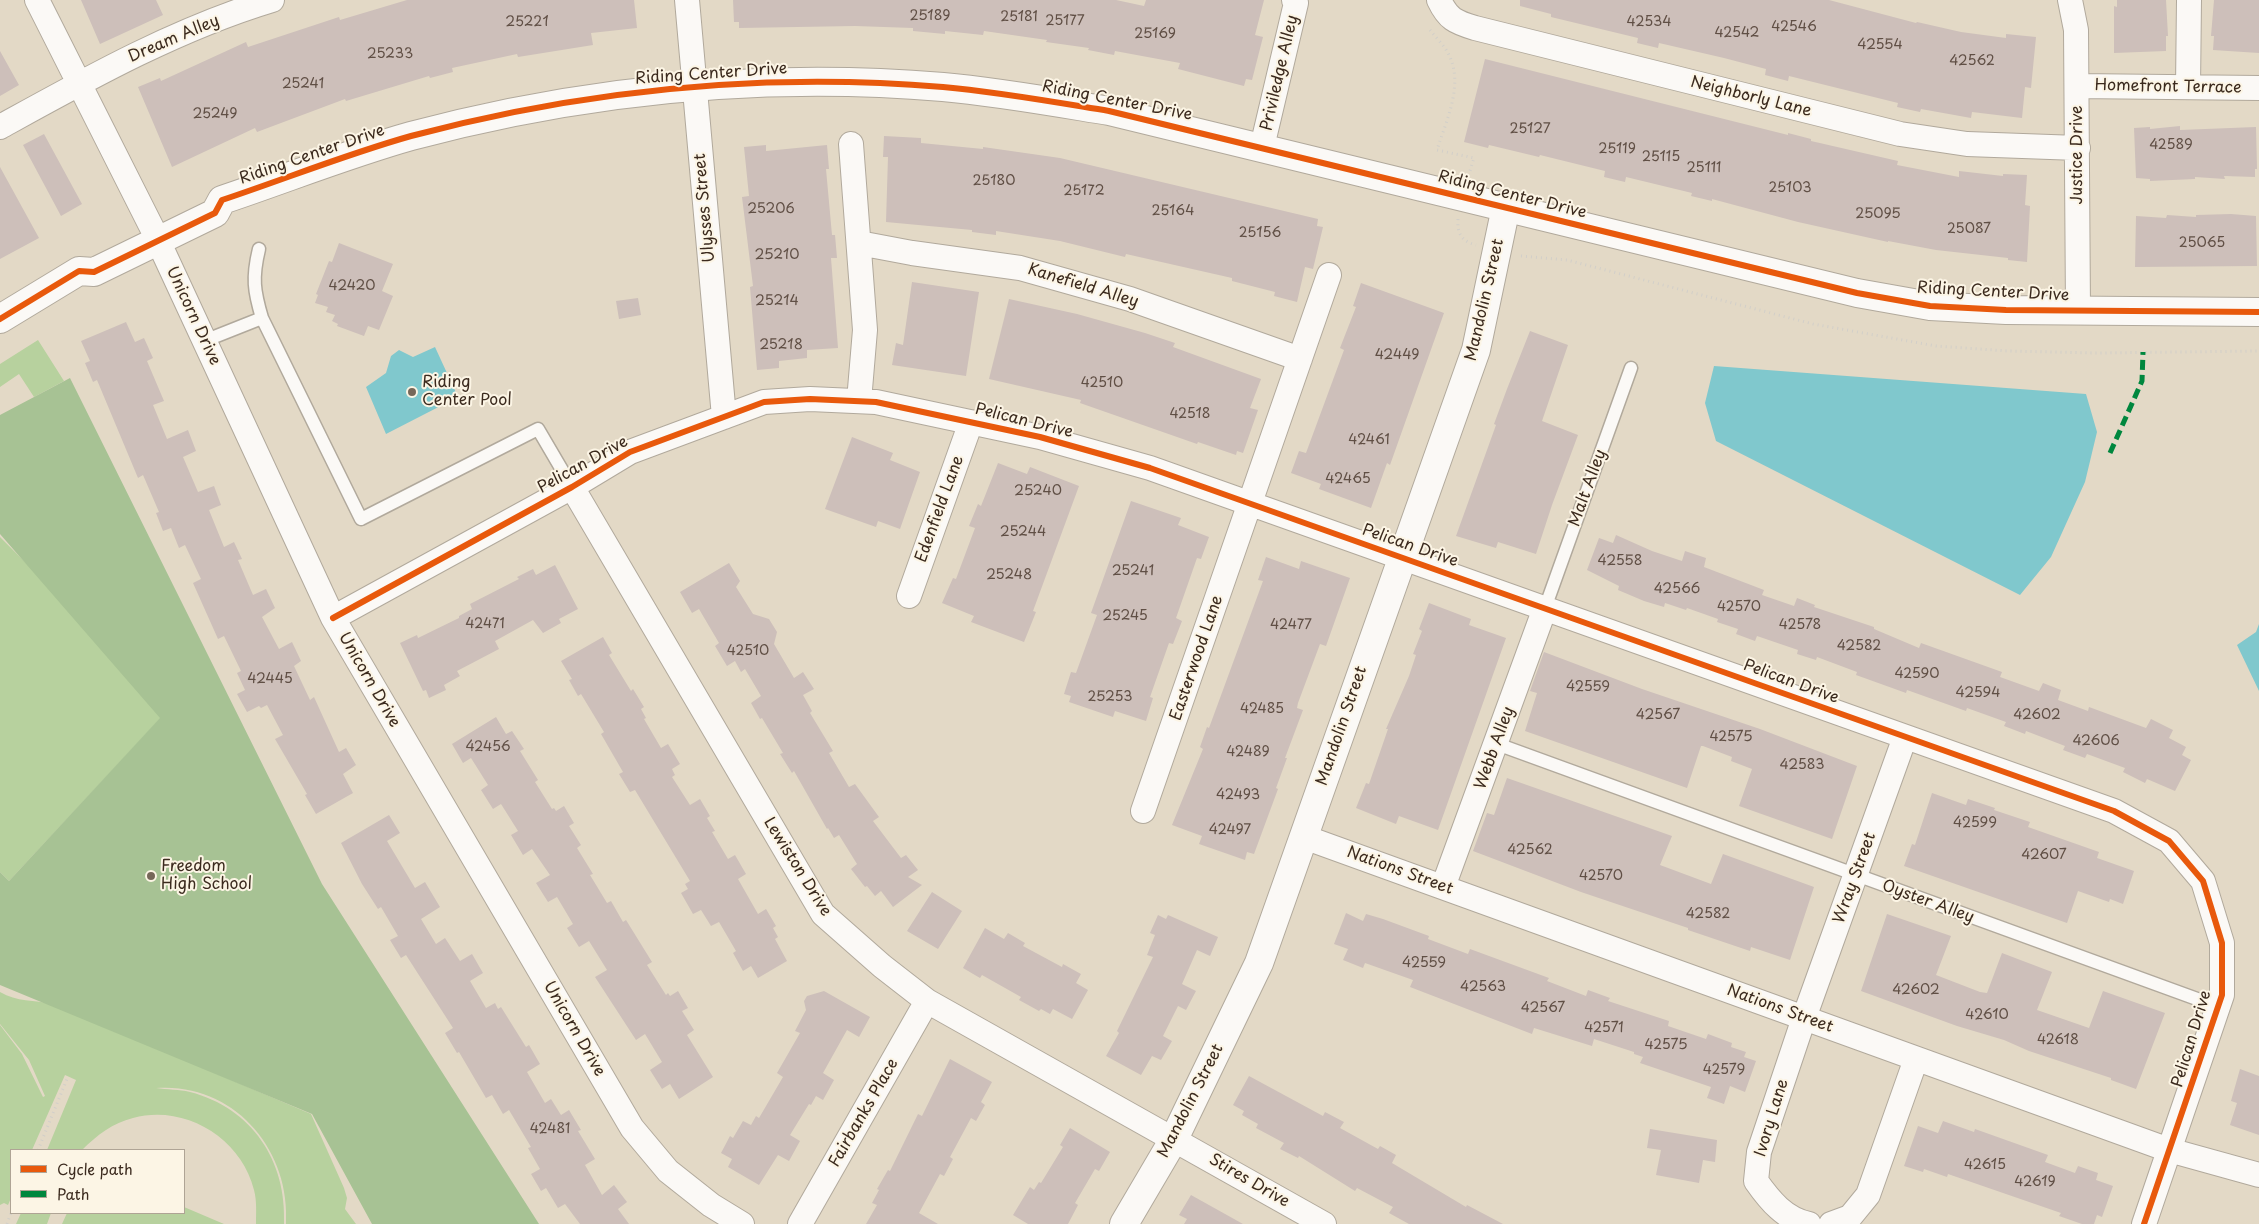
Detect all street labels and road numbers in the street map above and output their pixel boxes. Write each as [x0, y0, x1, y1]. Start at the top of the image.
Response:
street label: Dream Alley [126, 11, 222, 67]
street label: Priviledge Alley [1257, 13, 1303, 133]
street label: Riding Center Drive [634, 59, 788, 89]
street label: Neighborly Lane [1688, 73, 1814, 121]
street label: Homefront Terrace [2094, 76, 2242, 98]
street label: Riding Center Drive [1040, 77, 1194, 125]
street label: Justice Drive [2068, 105, 2088, 205]
street label: Riding Center Drive [237, 121, 387, 189]
street label: Ulysses Street [691, 153, 719, 263]
street label: Riding Center Drive [1436, 167, 1588, 223]
street label: Mandolin Street [1462, 237, 1508, 363]
street label: Kanefield Alley [1025, 260, 1141, 312]
street label: Unicorn Drive [162, 264, 224, 368]
street label: Riding Center Drive [1916, 278, 2070, 306]
street label: Pelican Drive [973, 400, 1075, 442]
street label: Pelican Drive [535, 432, 631, 498]
street label: Malt Alley [1565, 447, 1611, 529]
street label: Edenfield Lane [912, 453, 968, 565]
street label: Pelican Drive [1359, 521, 1461, 571]
street label: Easterwood Lane [1167, 593, 1227, 723]
street label: Unicorn Drive [334, 629, 404, 731]
street label: Pelican Drive [1741, 656, 1841, 708]
street label: Mandolin Street [1313, 664, 1371, 788]
street label: Webb Alley [1471, 704, 1519, 792]
street label: Lewiston Drive [759, 814, 835, 920]
street label: Wray Street [1830, 830, 1880, 926]
street label: Nations Street [1344, 843, 1456, 899]
street label: Oyster Alley [1879, 876, 1977, 928]
street label: Unicorn Drive [539, 978, 609, 1080]
street label: Nations Street [1724, 981, 1836, 1037]
street label: Pelican Drive [2168, 988, 2216, 1090]
street label: Mandolin Street [1154, 1041, 1228, 1161]
street label: Fairbanks Place [825, 1055, 903, 1171]
street label: Ivory Lane [1751, 1077, 1793, 1159]
street label: Stires Drive [1205, 1150, 1293, 1212]

